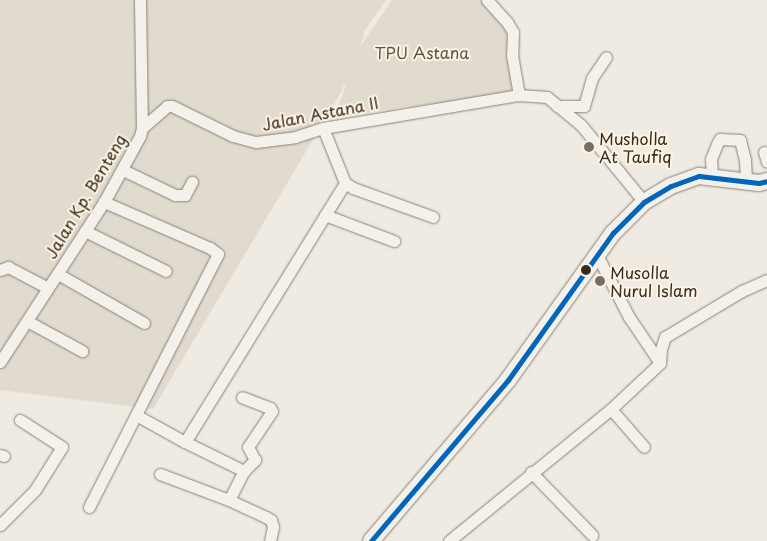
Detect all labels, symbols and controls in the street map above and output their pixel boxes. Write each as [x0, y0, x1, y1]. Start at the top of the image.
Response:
park label: TPU Astana [375, 42, 469, 62]
street label: Jalan Astana II [260, 92, 380, 134]
place label: Musholla At Taufiq [599, 128, 672, 166]
street label: Jalan Kp. Benteng [41, 131, 129, 261]
marker: Musholla At Taufiq [583, 141, 595, 153]
place label: Musolla Nurul Islam [610, 262, 698, 300]
unlabelled marker [581, 265, 591, 275]
marker: Musolla Nurul Islam [594, 275, 606, 287]

